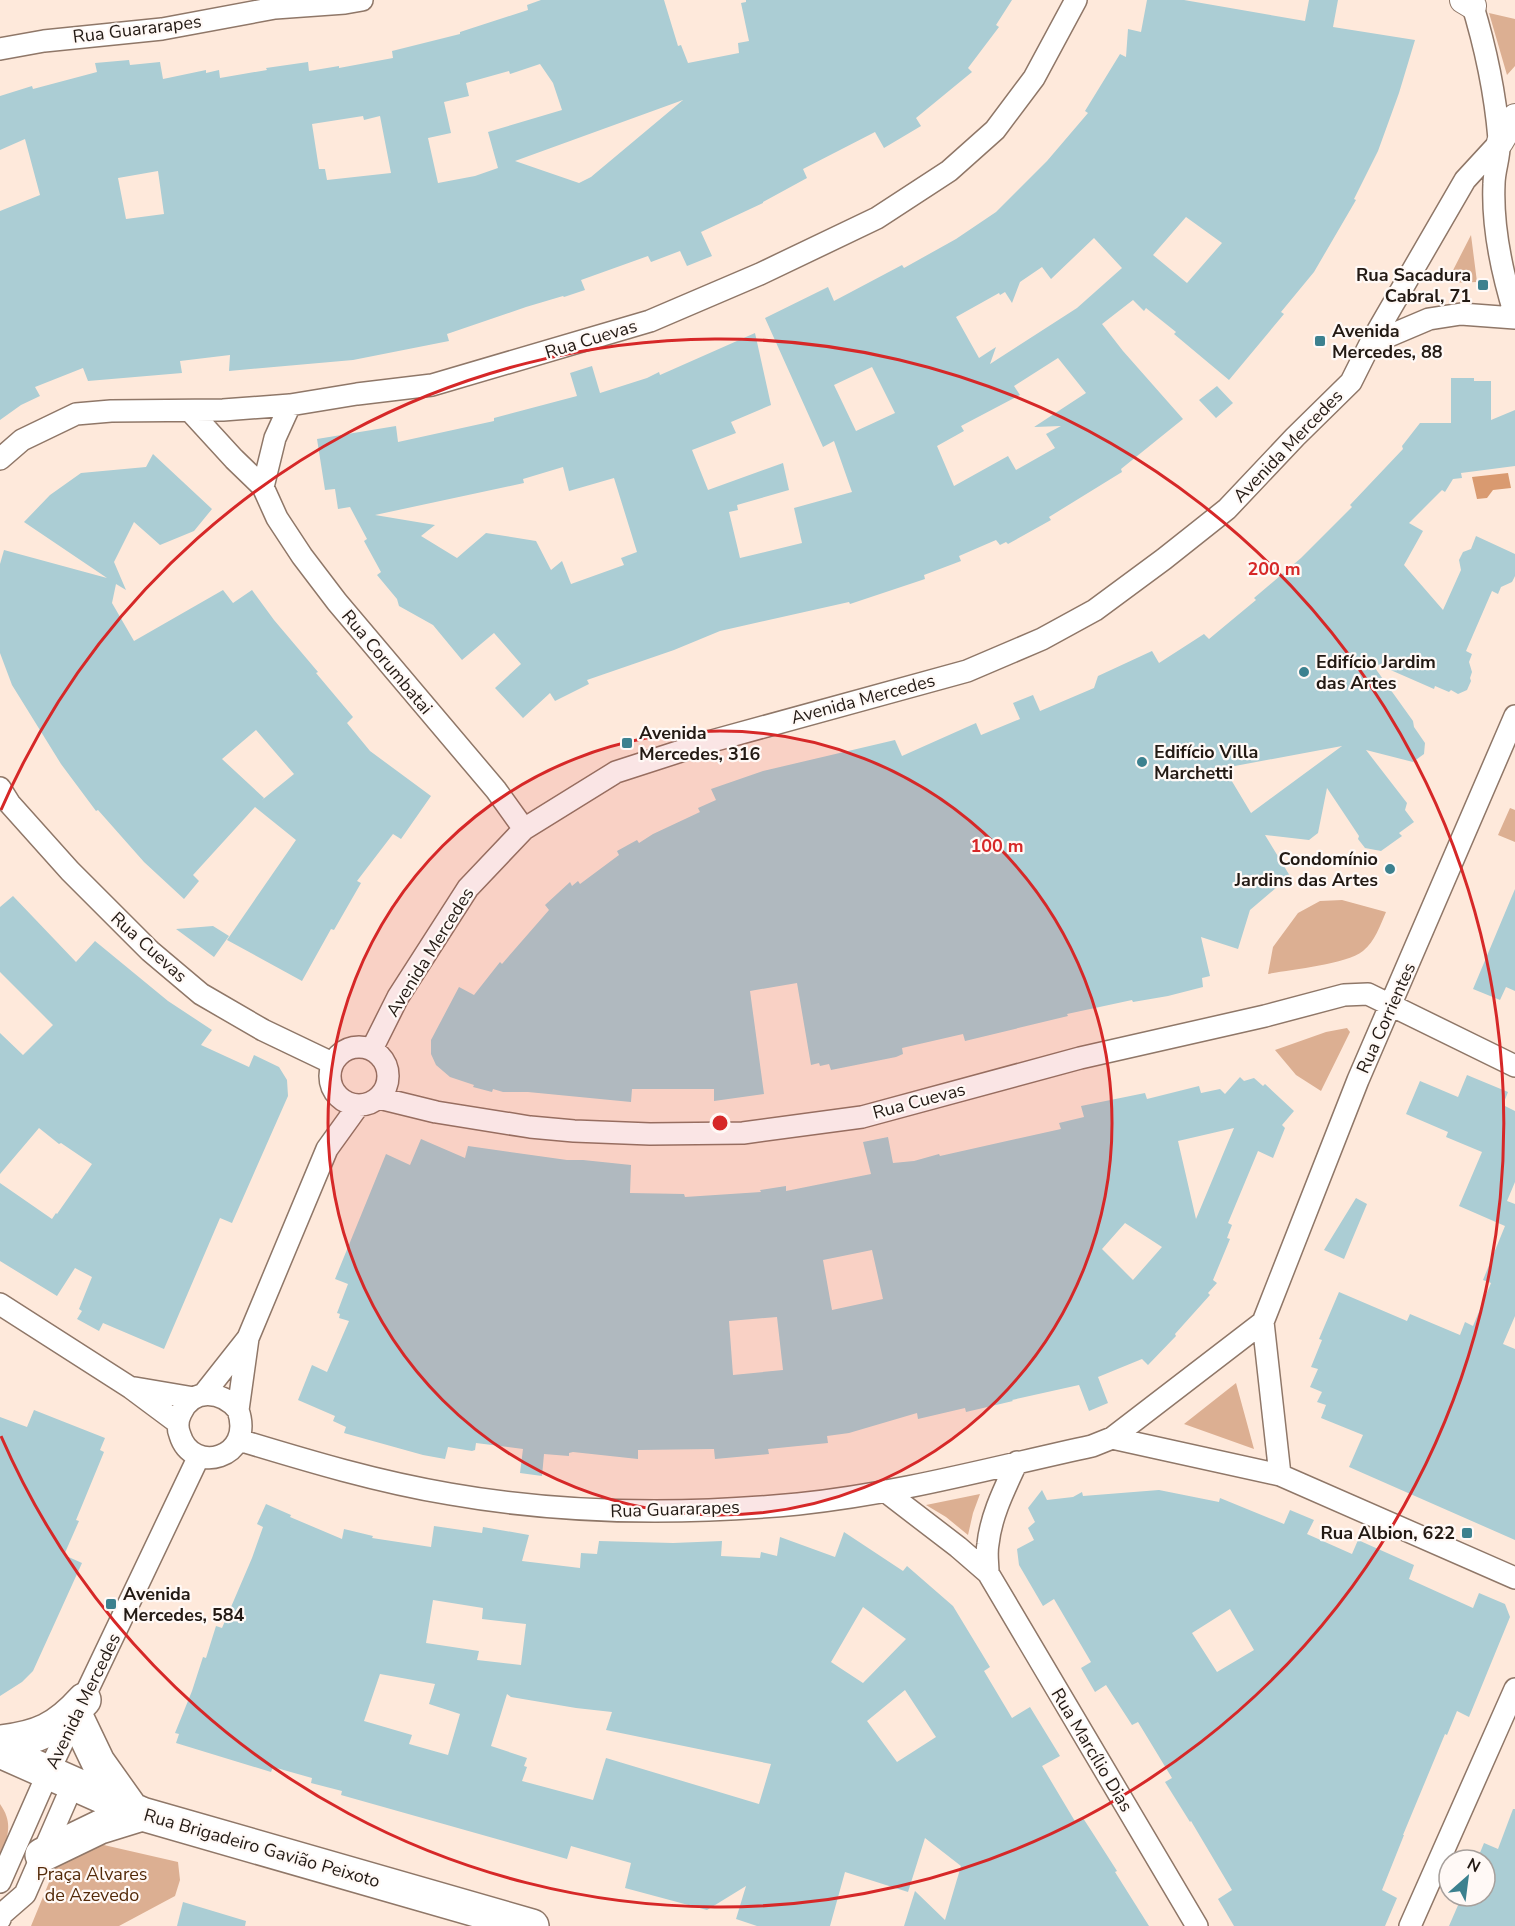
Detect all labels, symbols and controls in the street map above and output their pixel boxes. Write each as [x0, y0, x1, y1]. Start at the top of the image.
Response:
street label: Rua Guararapes [71, 9, 203, 49]
place label: Rua Sacadura Cabral, 71 [1356, 263, 1471, 308]
marker: Rua Sacadura Cabral, 71 [1476, 278, 1490, 292]
street label: Rua Cuevas [542, 314, 640, 364]
place label: Avenida Mercedes, 88 [1332, 319, 1443, 364]
marker: Avenida Mercedes, 88 [1313, 334, 1327, 348]
street label: Avenida Mercedes [1228, 384, 1348, 508]
text: 200 m [1247, 557, 1301, 581]
street label: Rua Corumbatai [336, 605, 438, 719]
place label: Edifício Jardim das Artes [1316, 650, 1436, 695]
marker: Edifício Jardim das Artes [1297, 665, 1311, 679]
street label: Avenida Mercedes [788, 668, 938, 730]
place label: Avenida Mercedes, 316 [639, 721, 761, 766]
marker: Avenida Mercedes, 316 [620, 736, 634, 750]
place label: Edifício Villa Marchetti [1154, 740, 1258, 785]
marker: Edifício Villa Marchetti [1135, 755, 1149, 769]
text: 100 m [970, 834, 1024, 858]
place label: Condomínio Jardins das Artes [1234, 847, 1378, 892]
marker: Condomínio Jardins das Artes [1383, 862, 1397, 876]
street label: Avenida Mercedes [381, 883, 479, 1021]
street label: Rua Cuevas [106, 906, 192, 988]
street label: Rua Corrientes [1351, 959, 1421, 1077]
street label: Rua Cuevas [870, 1077, 968, 1125]
centre of rings [710, 1113, 730, 1133]
street label: Rua Guararapes [610, 1495, 740, 1523]
place label: Rua Albion, 622 [1320, 1521, 1455, 1545]
marker: Rua Albion, 622 [1460, 1526, 1474, 1540]
place label: Avenida Mercedes, 584 [123, 1582, 245, 1627]
marker: Avenida Mercedes, 584 [104, 1597, 118, 1611]
street label: Avenida Mercedes [40, 1629, 126, 1773]
street label: Rua Marcílio Dias [1046, 1684, 1138, 1816]
street label: Rua Brigadeiro Gavião Peixoto [141, 1803, 383, 1893]
north arrow [1437, 1848, 1497, 1908]
text: N [1463, 1853, 1484, 1878]
park label: Praça Alvares de Azevedo [37, 1862, 147, 1907]

